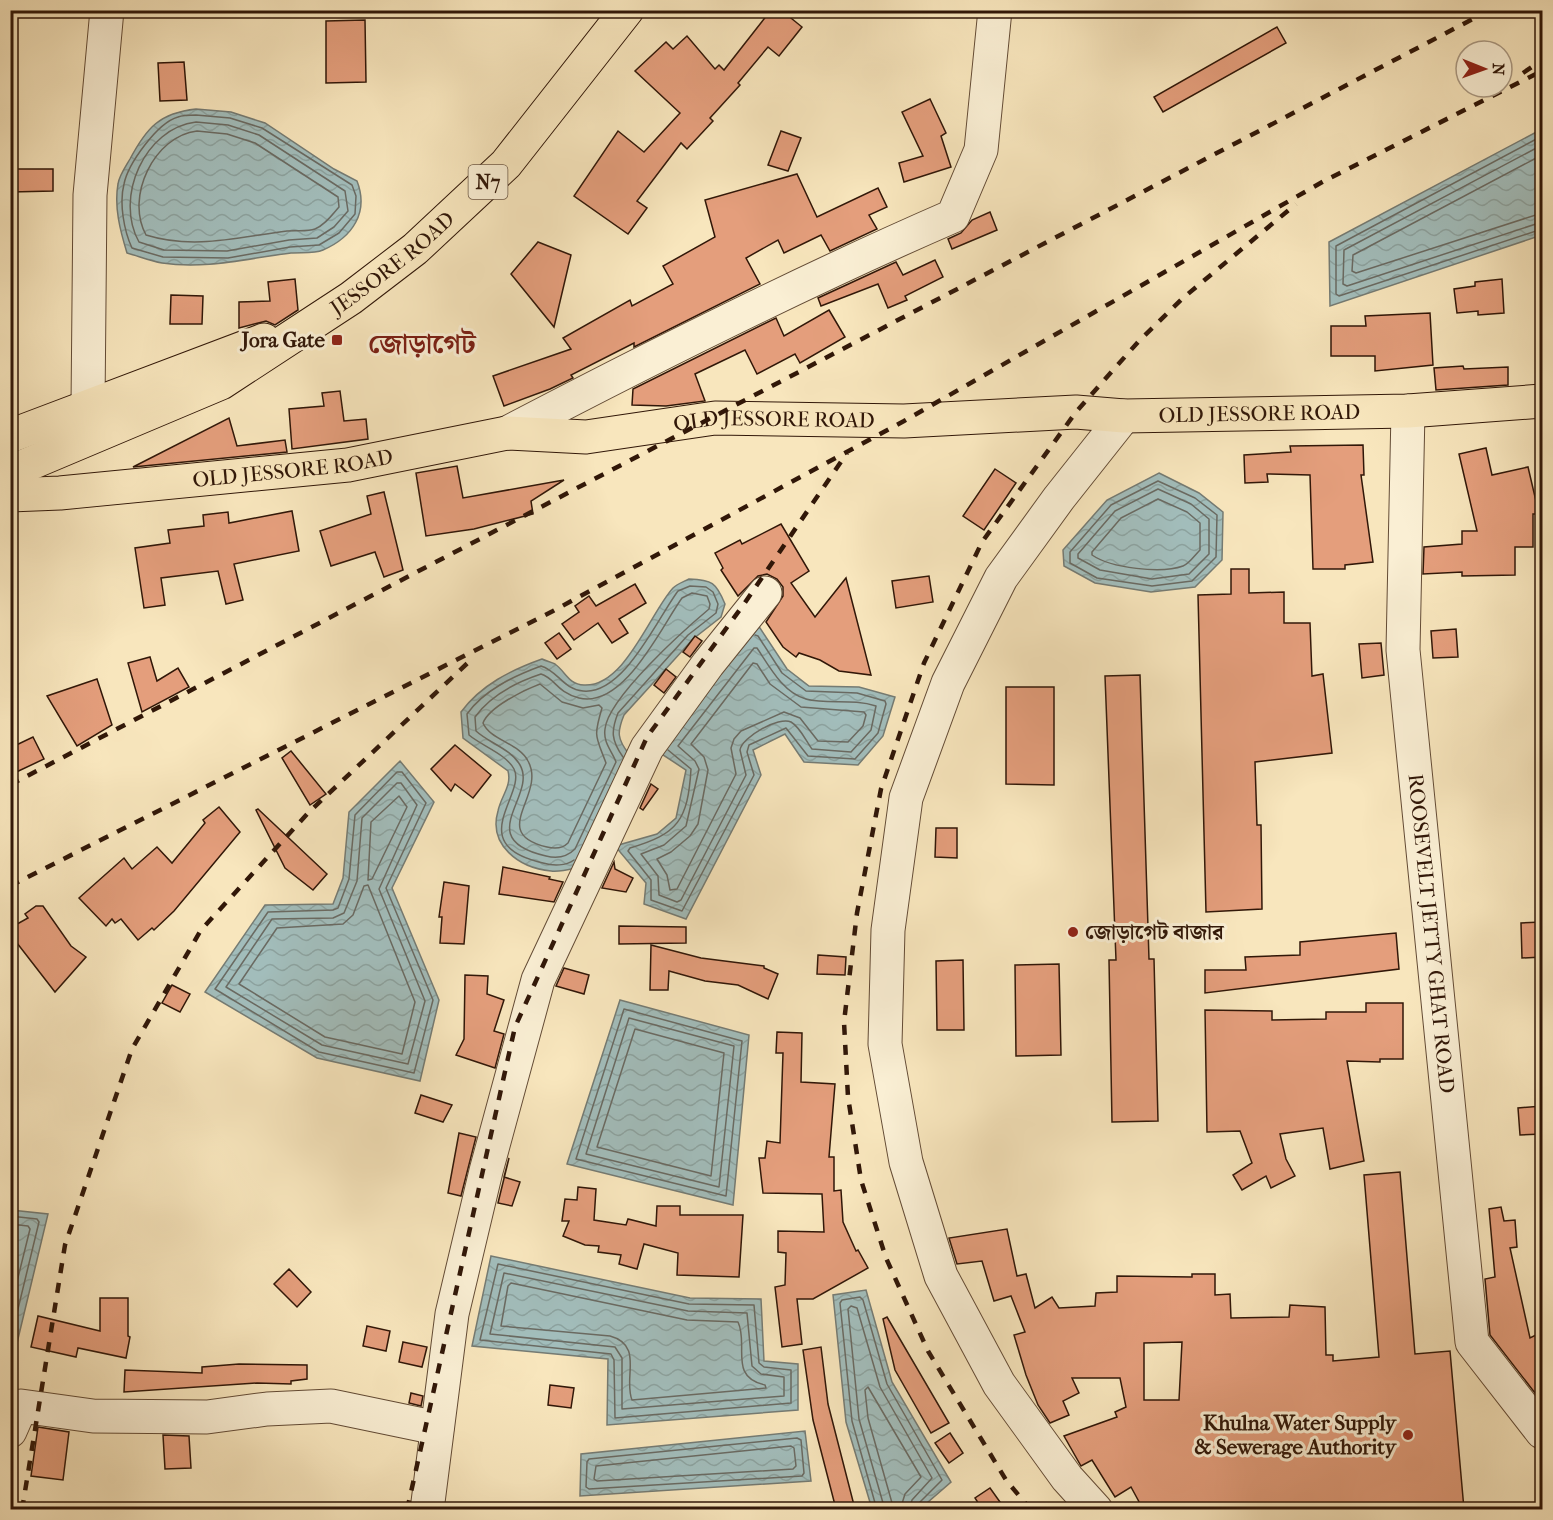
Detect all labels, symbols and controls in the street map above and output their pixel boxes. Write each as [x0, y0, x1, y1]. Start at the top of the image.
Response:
north arrow [1454, 39, 1514, 99]
text: N [1489, 63, 1508, 76]
road number: N7 [468, 165, 508, 199]
street label: JESSORE ROAD [324, 207, 459, 321]
district label: জোড়াগেট [368, 327, 477, 360]
place label: Jora Gate [239, 328, 326, 352]
marker: Jora Gate [330, 333, 344, 347]
street label: OLD JESSORE ROAD [1158, 400, 1360, 427]
street label: OLD JESSORE ROAD [672, 406, 875, 436]
street label: OLD JESSORE ROAD [191, 444, 395, 492]
street label: ROOSEVELT JETTY GHAT ROAD [1403, 773, 1459, 1094]
place label: জোড়াগেট বাজার [1085, 919, 1225, 944]
marker: জোড়াগেট বাজার [1066, 925, 1080, 939]
place label: Khulna Water Supply & Sewerage Authority [1194, 1411, 1398, 1459]
marker: Khulna Water Supply & Sewerage Authority [1401, 1428, 1415, 1442]

